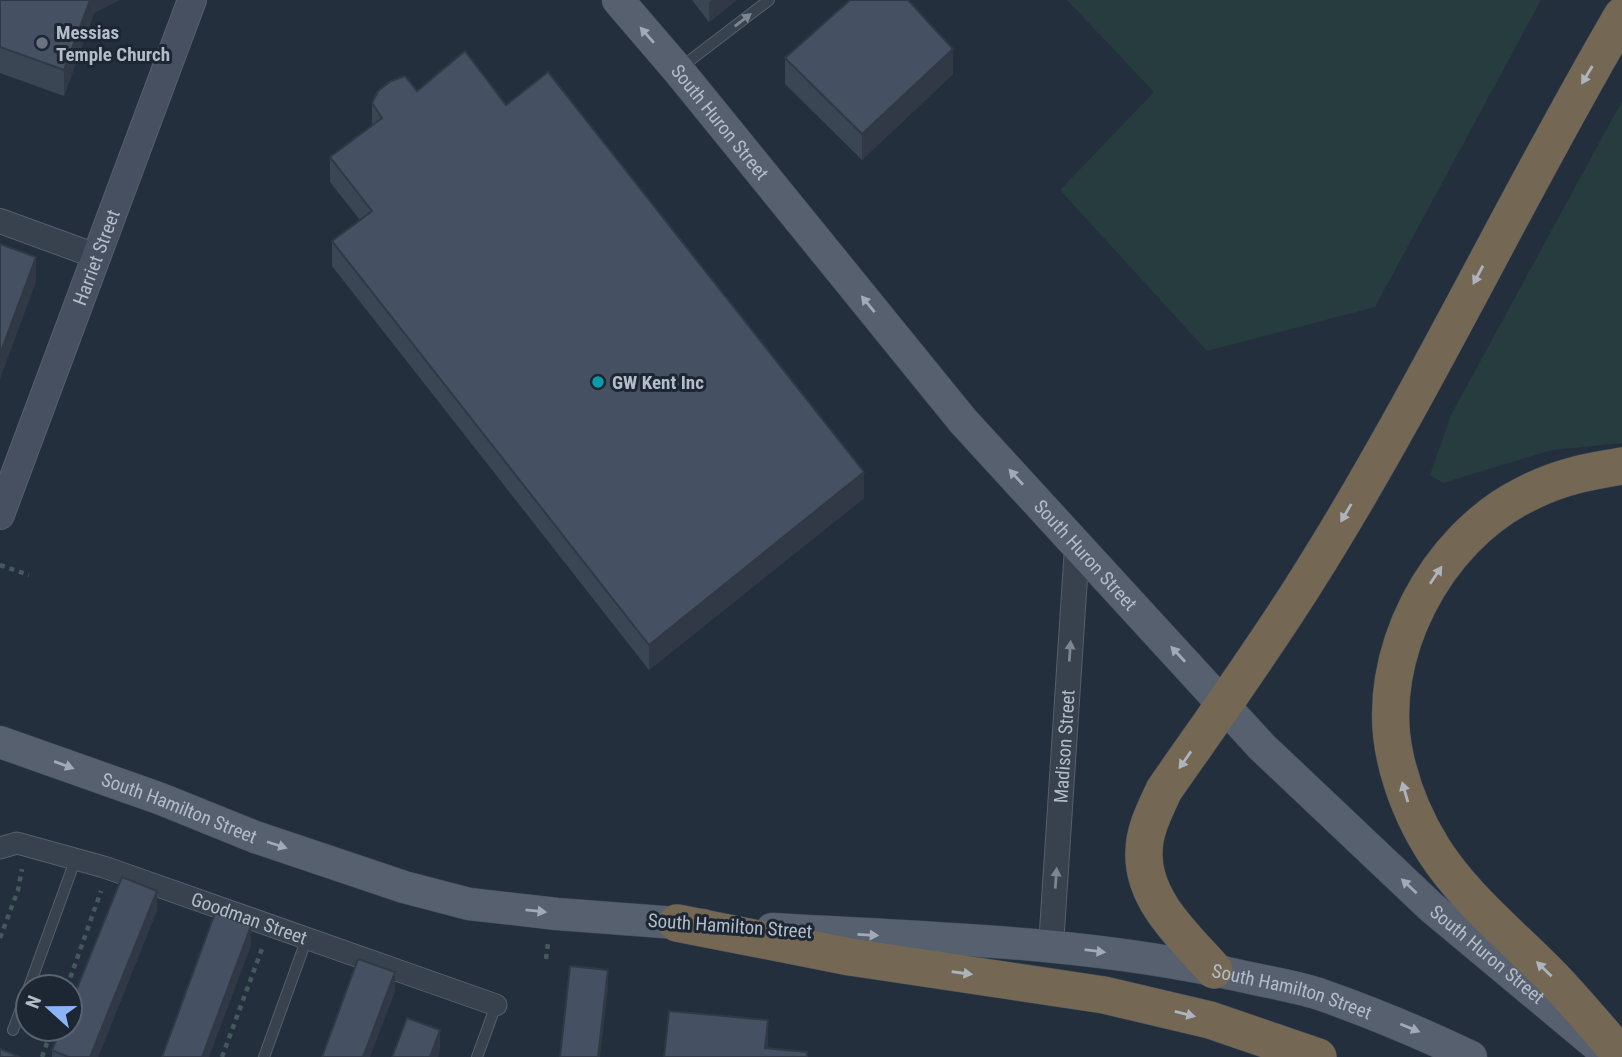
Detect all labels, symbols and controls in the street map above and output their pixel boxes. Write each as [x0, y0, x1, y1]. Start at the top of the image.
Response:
one-way arrow [734, 13, 752, 28]
place label: Messias Temple Church [56, 21, 170, 66]
one-way arrow [640, 26, 655, 43]
marker: Messias Temple Church [34, 35, 50, 51]
street label: South Huron Street [666, 59, 774, 184]
one-way arrow [1581, 65, 1594, 84]
street label: Harriet Street [68, 206, 124, 308]
one-way arrow [1473, 265, 1485, 285]
one-way arrow [861, 296, 876, 313]
place label: GW Kent Inc [612, 371, 704, 394]
marker: GW Kent Inc [590, 374, 606, 390]
one-way arrow [1008, 468, 1024, 486]
street label: South Huron Street [1029, 495, 1142, 615]
one-way arrow [1340, 504, 1353, 523]
one-way arrow [1429, 566, 1443, 584]
one-way arrow [1065, 639, 1076, 661]
one-way arrow [1170, 646, 1186, 663]
street label: Madison Street [1049, 689, 1079, 804]
one-way arrow [1178, 751, 1192, 769]
one-way arrow [54, 760, 75, 771]
street label: South Hamilton Street [99, 767, 260, 848]
one-way arrow [1400, 781, 1410, 802]
one-way arrow [267, 840, 288, 851]
one-way arrow [1051, 866, 1062, 888]
one-way arrow [1400, 878, 1418, 894]
street label: Goodman Street [188, 887, 310, 949]
street label: South Huron Street [1426, 900, 1549, 1008]
one-way arrow [526, 906, 548, 917]
street label: South Hamilton Street [647, 909, 813, 943]
one-way arrow [857, 929, 879, 940]
one-way arrow [1084, 945, 1106, 956]
street label: South Hamilton Street [1210, 959, 1375, 1024]
one-way arrow [1536, 961, 1552, 978]
one-way arrow [951, 968, 973, 979]
north arrow [14, 973, 84, 1043]
text: N [21, 993, 46, 1012]
one-way arrow [1174, 1009, 1196, 1020]
one-way arrow [1399, 1023, 1420, 1034]

